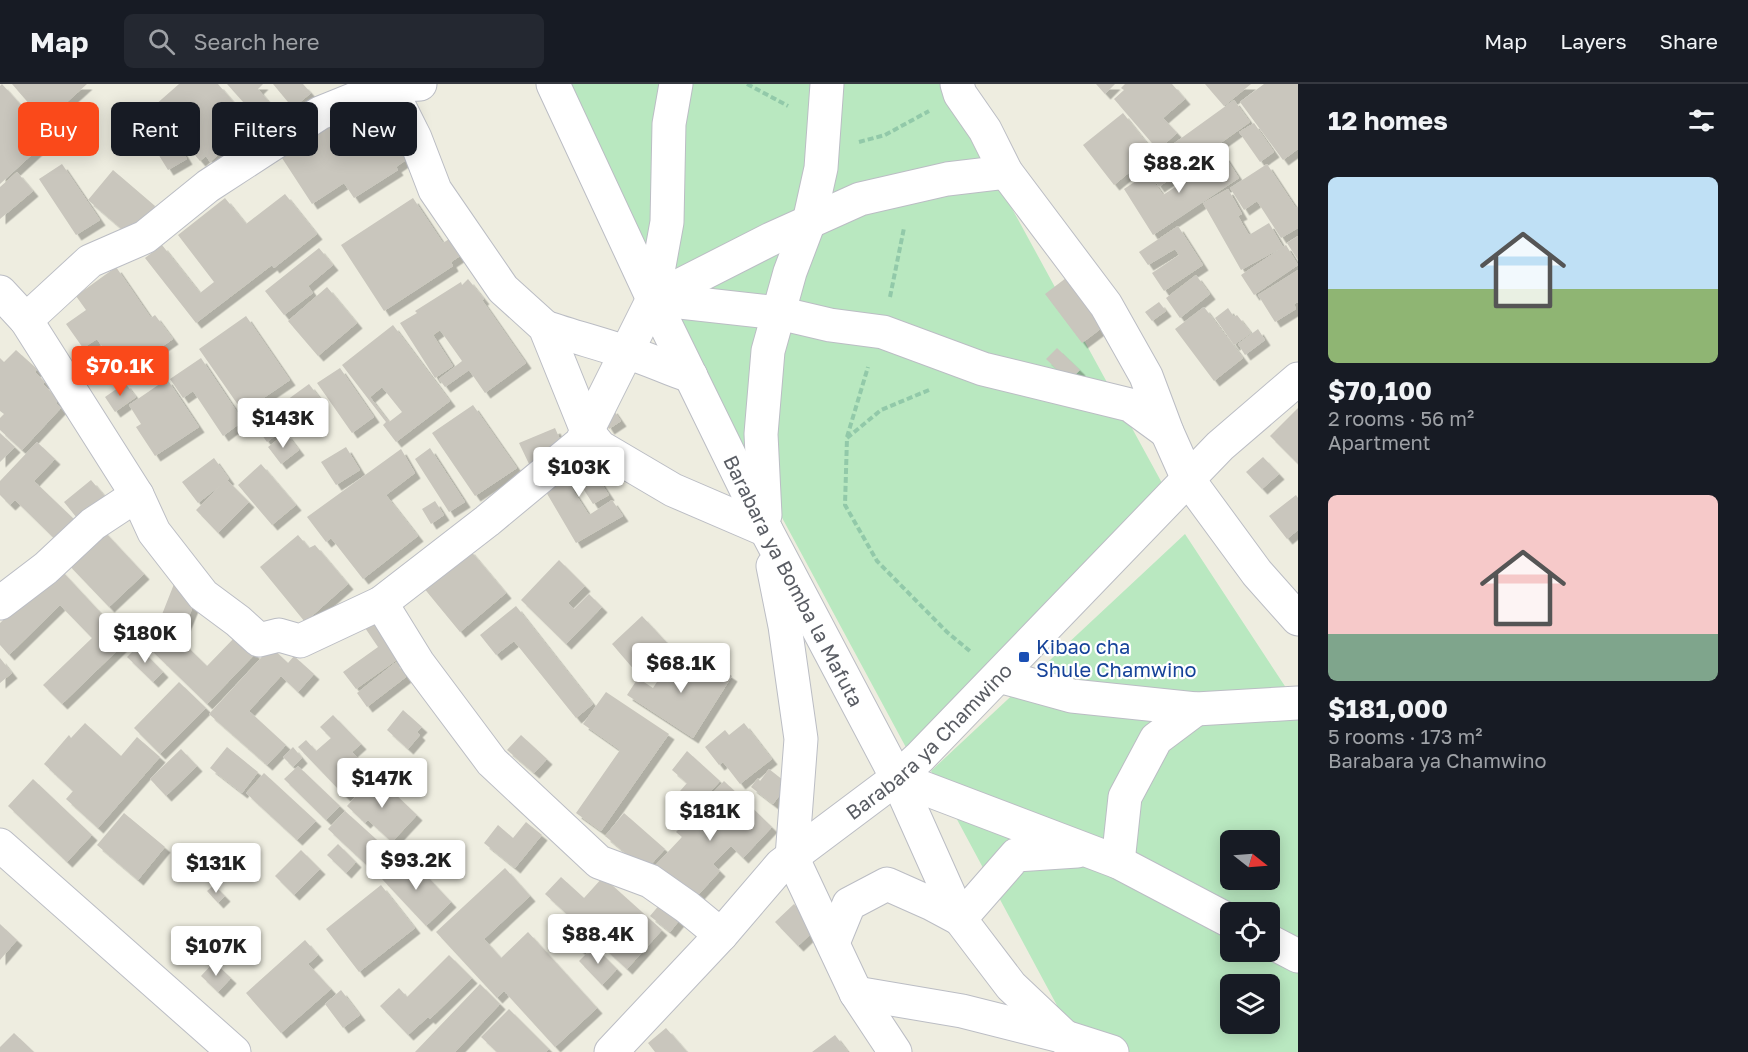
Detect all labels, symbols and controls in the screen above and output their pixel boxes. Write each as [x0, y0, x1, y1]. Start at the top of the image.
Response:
search box [124, 14, 544, 68]
text: Map [30, 25, 88, 58]
icon: search [145, 25, 178, 58]
text: Search here [193, 28, 319, 55]
text: Map [1484, 28, 1527, 54]
text: Layers [1560, 28, 1627, 54]
text: Share [1660, 28, 1718, 54]
chip: Buy [18, 102, 99, 156]
chip: Rent [111, 102, 200, 156]
chip: Filters [212, 102, 318, 156]
chip: New [330, 102, 417, 156]
icon: filters [1685, 104, 1718, 137]
text: 12 homes [1328, 105, 1448, 136]
pin: $88.2K [1130, 143, 1228, 194]
text: $88.2K [1143, 150, 1215, 174]
icon: home [1469, 216, 1577, 324]
pin: $70.1K [71, 346, 169, 397]
text: $70.1K [86, 353, 154, 377]
text: $70,100 [1328, 375, 1432, 406]
pin: $143K [241, 398, 325, 449]
text: $143K [252, 405, 314, 429]
text: 2 rooms · 56 m² [1328, 406, 1474, 430]
text: Apartment [1328, 430, 1431, 454]
pin: $103K [537, 447, 621, 498]
street label: Barabara ya Bomba la Mafuta [719, 451, 869, 710]
text: $103K [547, 454, 611, 478]
icon: home [1469, 534, 1577, 642]
pin: $180K [103, 613, 187, 664]
text: $180K [113, 620, 177, 644]
place label: Kibao cha Shule Chamwino [1036, 634, 1197, 681]
pin: $68.1K [632, 643, 730, 694]
text: $68.1K [646, 650, 716, 674]
marker: Kibao cha Shule Chamwino [1017, 650, 1031, 664]
street label: Barabara ya Chamwino [841, 658, 1016, 824]
text: $181,000 [1328, 693, 1448, 724]
text: 5 rooms · 173 m² [1328, 724, 1482, 748]
text: Barabara ya Chamwino [1328, 748, 1547, 772]
pin: $147K [340, 758, 424, 809]
text: $147K [351, 765, 413, 789]
pin: $181K [668, 791, 752, 842]
text: $181K [679, 798, 741, 822]
north arrow [1220, 830, 1280, 890]
map controls [1220, 830, 1280, 1034]
pin: $93.2K [367, 840, 465, 891]
pin: $131K [174, 843, 258, 894]
text: $93.2K [380, 847, 452, 871]
text: $131K [186, 850, 246, 874]
button: locate [1220, 902, 1280, 962]
pin: $88.4K [549, 914, 647, 965]
text: $88.4K [562, 921, 634, 945]
pin: $107K [174, 926, 258, 977]
text: $107K [185, 933, 247, 957]
button: layers [1220, 974, 1280, 1034]

